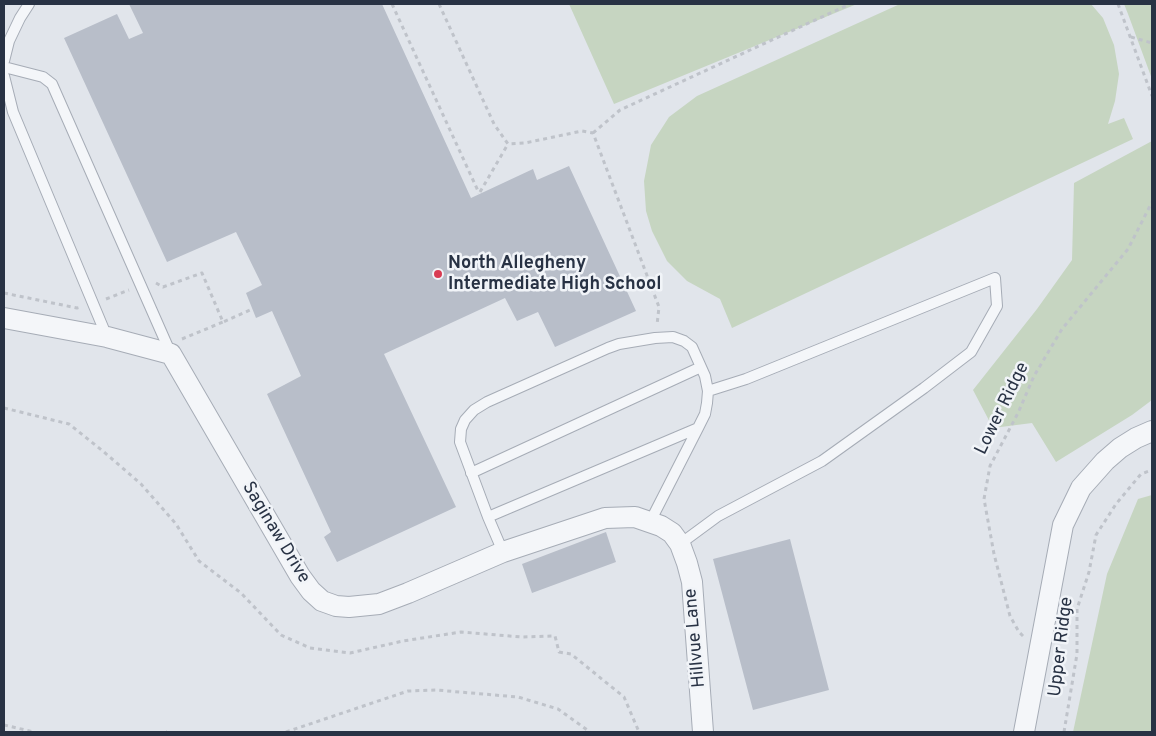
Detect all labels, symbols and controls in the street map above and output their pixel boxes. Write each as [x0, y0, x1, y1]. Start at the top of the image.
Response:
place label: North Allegheny Intermediate High School [448, 253, 662, 296]
marker: North Allegheny Intermediate High School [432, 268, 444, 280]
street label: Lower Ridge [971, 359, 1035, 459]
street label: Saginaw Drive [236, 478, 314, 588]
street label: Hillvue Lane [681, 587, 711, 689]
street label: Upper Ridge [1045, 596, 1079, 698]

